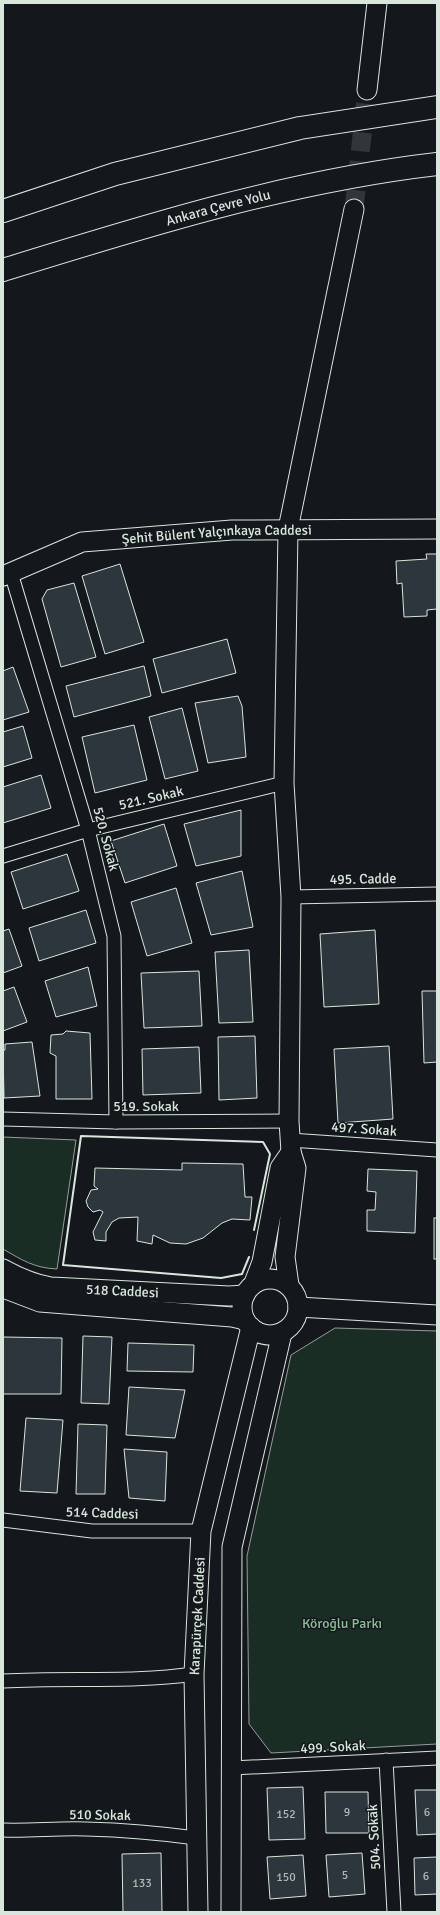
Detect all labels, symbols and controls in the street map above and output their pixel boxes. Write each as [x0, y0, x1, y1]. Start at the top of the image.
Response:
street label: Ankara Çevre Yolu [164, 186, 272, 229]
street label: Şehit Bülent Yalçınkaya Caddesi [121, 521, 312, 547]
street label: 521. Sokak [117, 782, 185, 814]
street label: 520. Sokak [89, 805, 123, 873]
street label: 495. Cadde [330, 870, 396, 888]
street label: 519. Sokak [113, 1098, 179, 1115]
street label: 497. Sokak [331, 1118, 397, 1140]
street label: 518 Caddesi [85, 1280, 159, 1301]
street label: 514 Caddesi [65, 1503, 139, 1523]
street label: Karapürçek Caddesi [185, 1557, 208, 1676]
park label: Köroğlu Parkı [302, 1615, 382, 1632]
street label: 499. Sokak [300, 1737, 366, 1757]
street label: 504. Sokak [364, 1804, 384, 1870]
house number: 9 [344, 1805, 350, 1820]
house number: 6 [424, 1805, 430, 1820]
street label: 510 Sokak [69, 1806, 131, 1824]
house number: 152 [276, 1807, 296, 1822]
house number: 5 [342, 1868, 348, 1883]
house number: 6 [423, 1869, 429, 1884]
house number: 150 [276, 1870, 296, 1885]
house number: 133 [132, 1876, 152, 1891]

